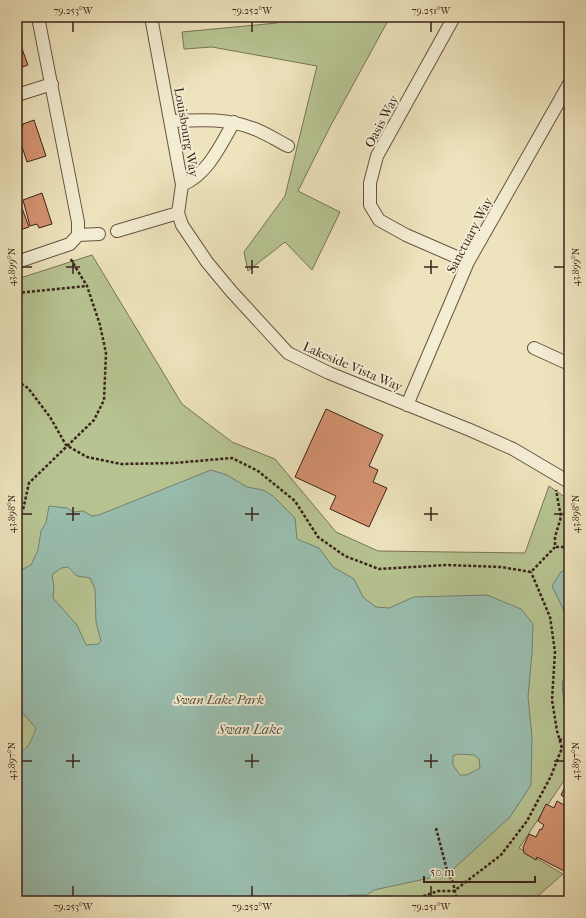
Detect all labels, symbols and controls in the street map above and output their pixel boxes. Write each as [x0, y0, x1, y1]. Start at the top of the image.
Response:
text: 79.253°W [53, 5, 94, 17]
text: 79.252°W [232, 5, 273, 17]
text: 79.251°W [412, 5, 451, 17]
street label: Louisbourg Way [171, 86, 202, 179]
street label: Oasis Way [361, 92, 402, 150]
street label: Sanctuary Way [443, 194, 496, 276]
text: 43.899°N [6, 247, 18, 286]
text: 43.899°N [570, 247, 582, 286]
street label: Lakeside Vista Way [301, 339, 406, 395]
text: 43.898°N [6, 494, 18, 533]
text: 43.898°N [570, 494, 582, 533]
park label: Swan Lake Park [173, 692, 264, 707]
water label: Swan Lake [217, 721, 283, 738]
text: 43.897°N [6, 741, 18, 780]
text: 43.897°N [570, 741, 582, 780]
scale bar [424, 858, 535, 884]
text: 50 m [430, 865, 454, 879]
text: 79.253°W [53, 901, 94, 913]
text: 79.252°W [232, 901, 273, 913]
text: 79.251°W [412, 901, 451, 913]

